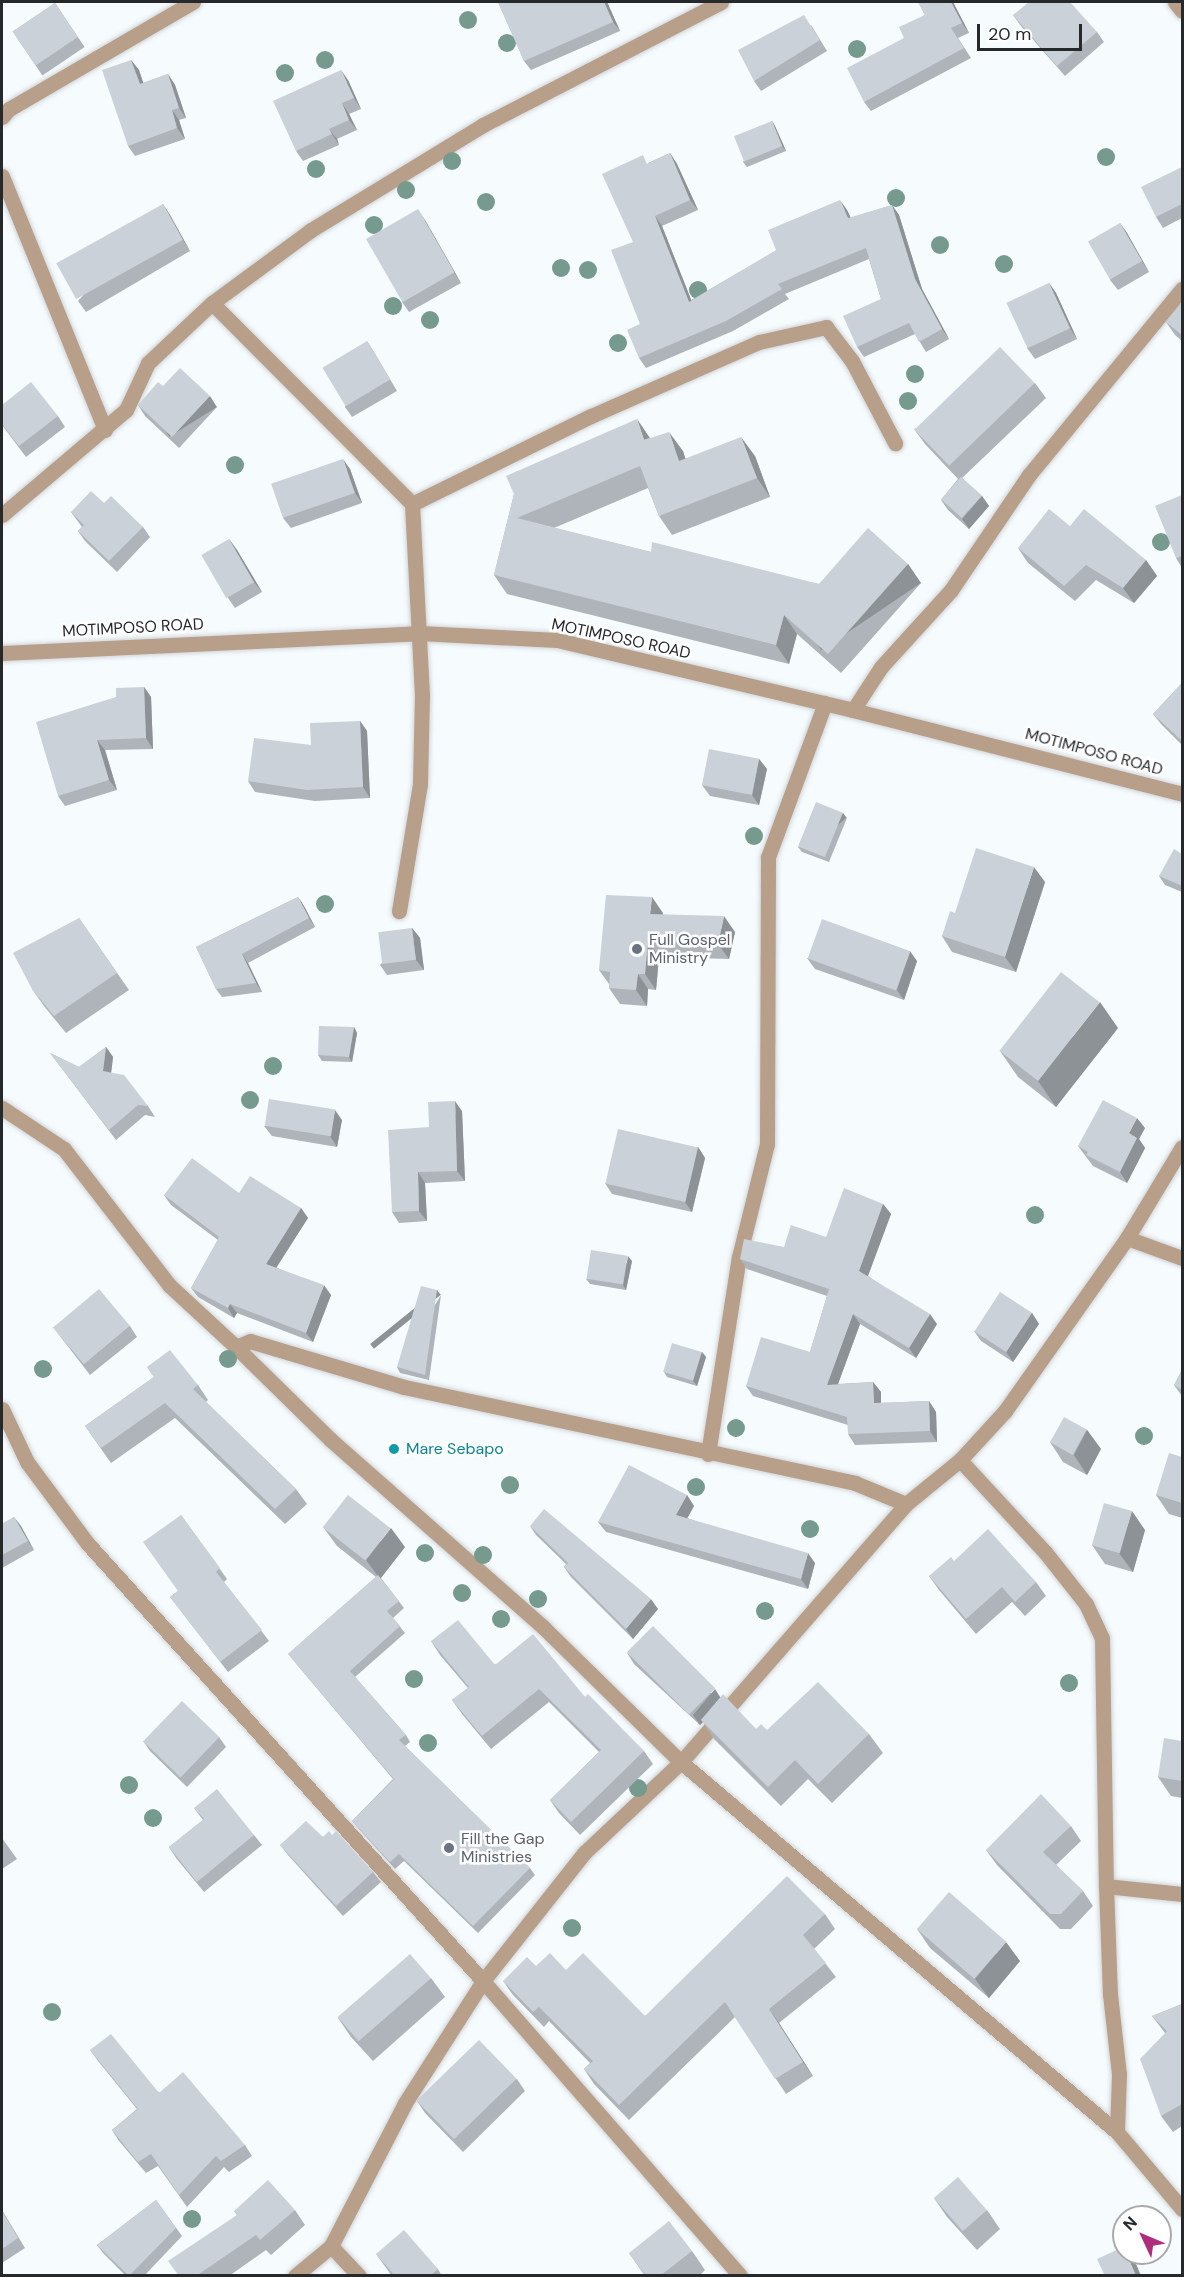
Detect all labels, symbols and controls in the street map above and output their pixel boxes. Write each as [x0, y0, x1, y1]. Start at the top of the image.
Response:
scale bar [980, 12, 1085, 50]
text: 20 m [988, 22, 1031, 46]
street label: MOTIMPOSO ROAD [62, 615, 204, 641]
street label: MOTIMPOSO ROAD [550, 615, 692, 663]
street label: MOTIMPOSO ROAD [1023, 724, 1165, 780]
place label: Full Gospel Ministry [649, 930, 730, 968]
marker: Full Gospel Ministry [630, 942, 644, 956]
place label: Mare Sebapo [406, 1439, 504, 1459]
marker: Mare Sebapo [387, 1442, 401, 1456]
place label: Fill the Gap Ministries [461, 1829, 544, 1867]
marker: Fill the Gap Ministries [442, 1841, 456, 1855]
north arrow [1112, 2205, 1172, 2265]
text: N [1119, 2212, 1142, 2235]

